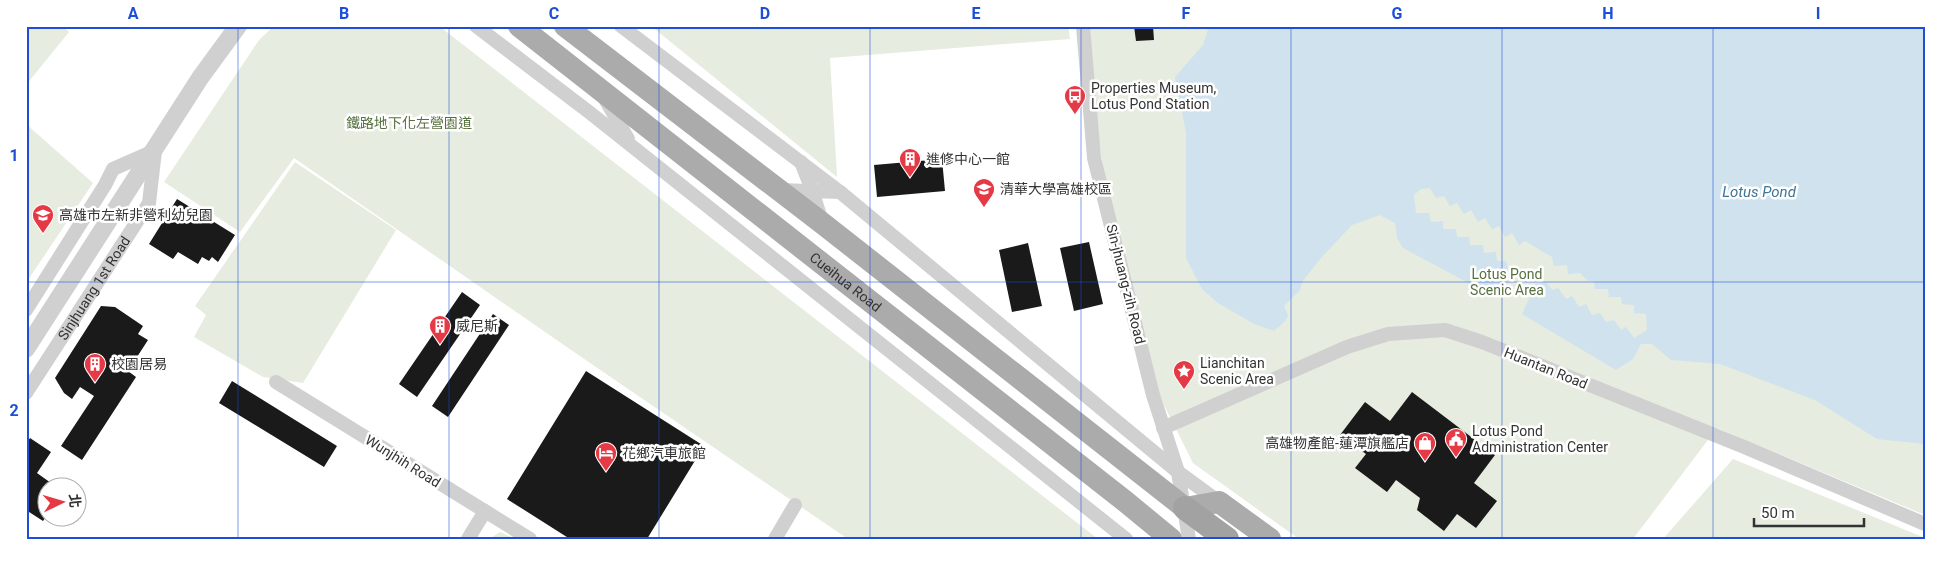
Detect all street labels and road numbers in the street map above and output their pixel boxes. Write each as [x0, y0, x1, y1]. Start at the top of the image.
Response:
street label: Sin-jhuang-zih Road [1103, 222, 1149, 346]
street label: Sinjhuang 1st Road [55, 233, 133, 343]
street label: Cueihua Road [807, 249, 884, 315]
street label: Huantan Road [1502, 344, 1590, 392]
street label: Wunjhih Road [362, 432, 444, 490]

